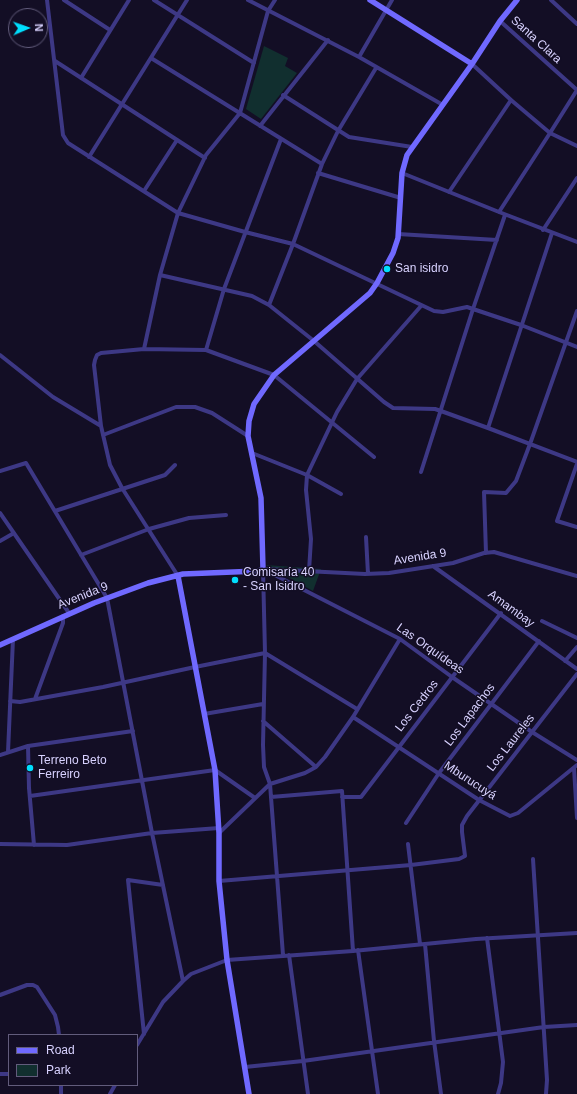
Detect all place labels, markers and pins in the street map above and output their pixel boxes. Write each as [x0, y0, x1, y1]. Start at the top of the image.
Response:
place label: San isidro [395, 262, 448, 276]
marker: San isidro [382, 264, 392, 274]
place label: Comisaría 40 - San Isidro [243, 566, 314, 594]
marker: Comisaría 40 - San Isidro [230, 575, 240, 585]
place label: Terreno Beto Ferreiro [38, 754, 107, 782]
marker: Terreno Beto Ferreiro [25, 763, 35, 773]

